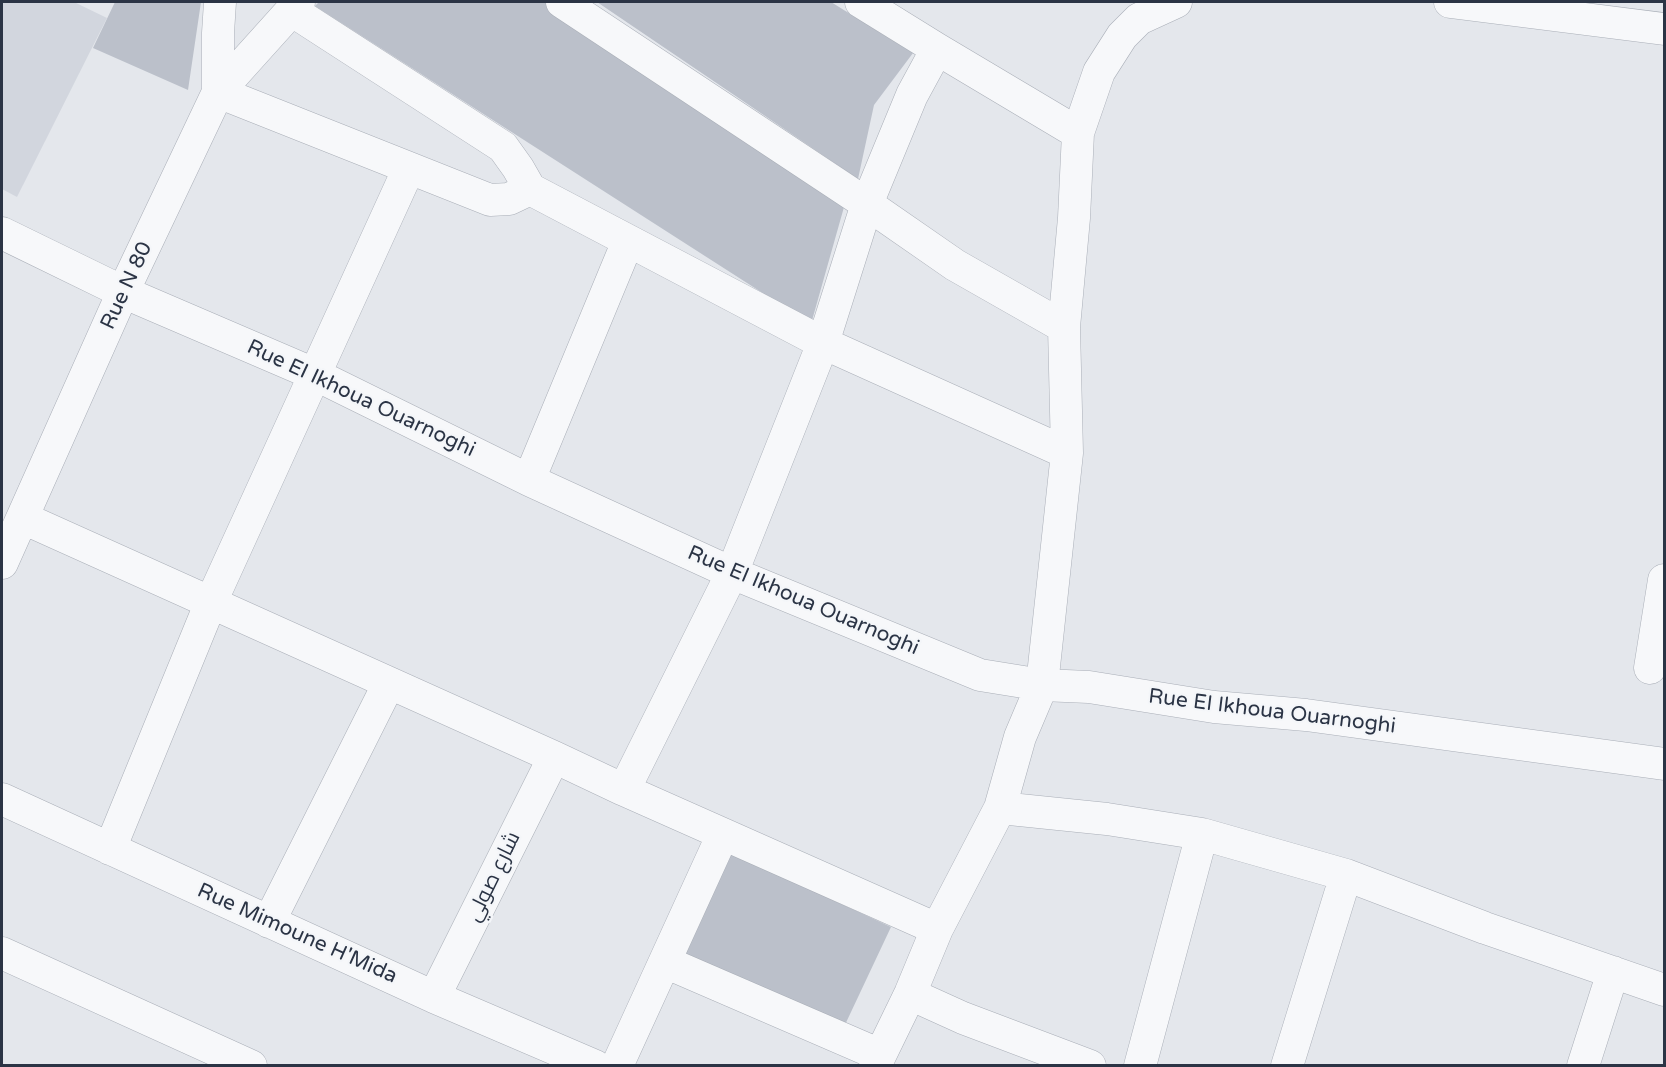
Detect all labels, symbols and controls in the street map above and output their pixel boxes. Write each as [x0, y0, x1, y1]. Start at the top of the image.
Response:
street label: Rue N 80 [96, 238, 158, 334]
street label: Rue EI Ikhoua Ouarnoghi [243, 335, 479, 463]
street label: Rue EI Ikhoua Ouarnoghi [683, 541, 923, 661]
street label: Rue EI Ikhoua Ouarnoghi [1147, 684, 1397, 740]
street label: شارع صولي [461, 828, 527, 926]
street label: Rue Mimoune H'Mida [193, 879, 401, 989]

